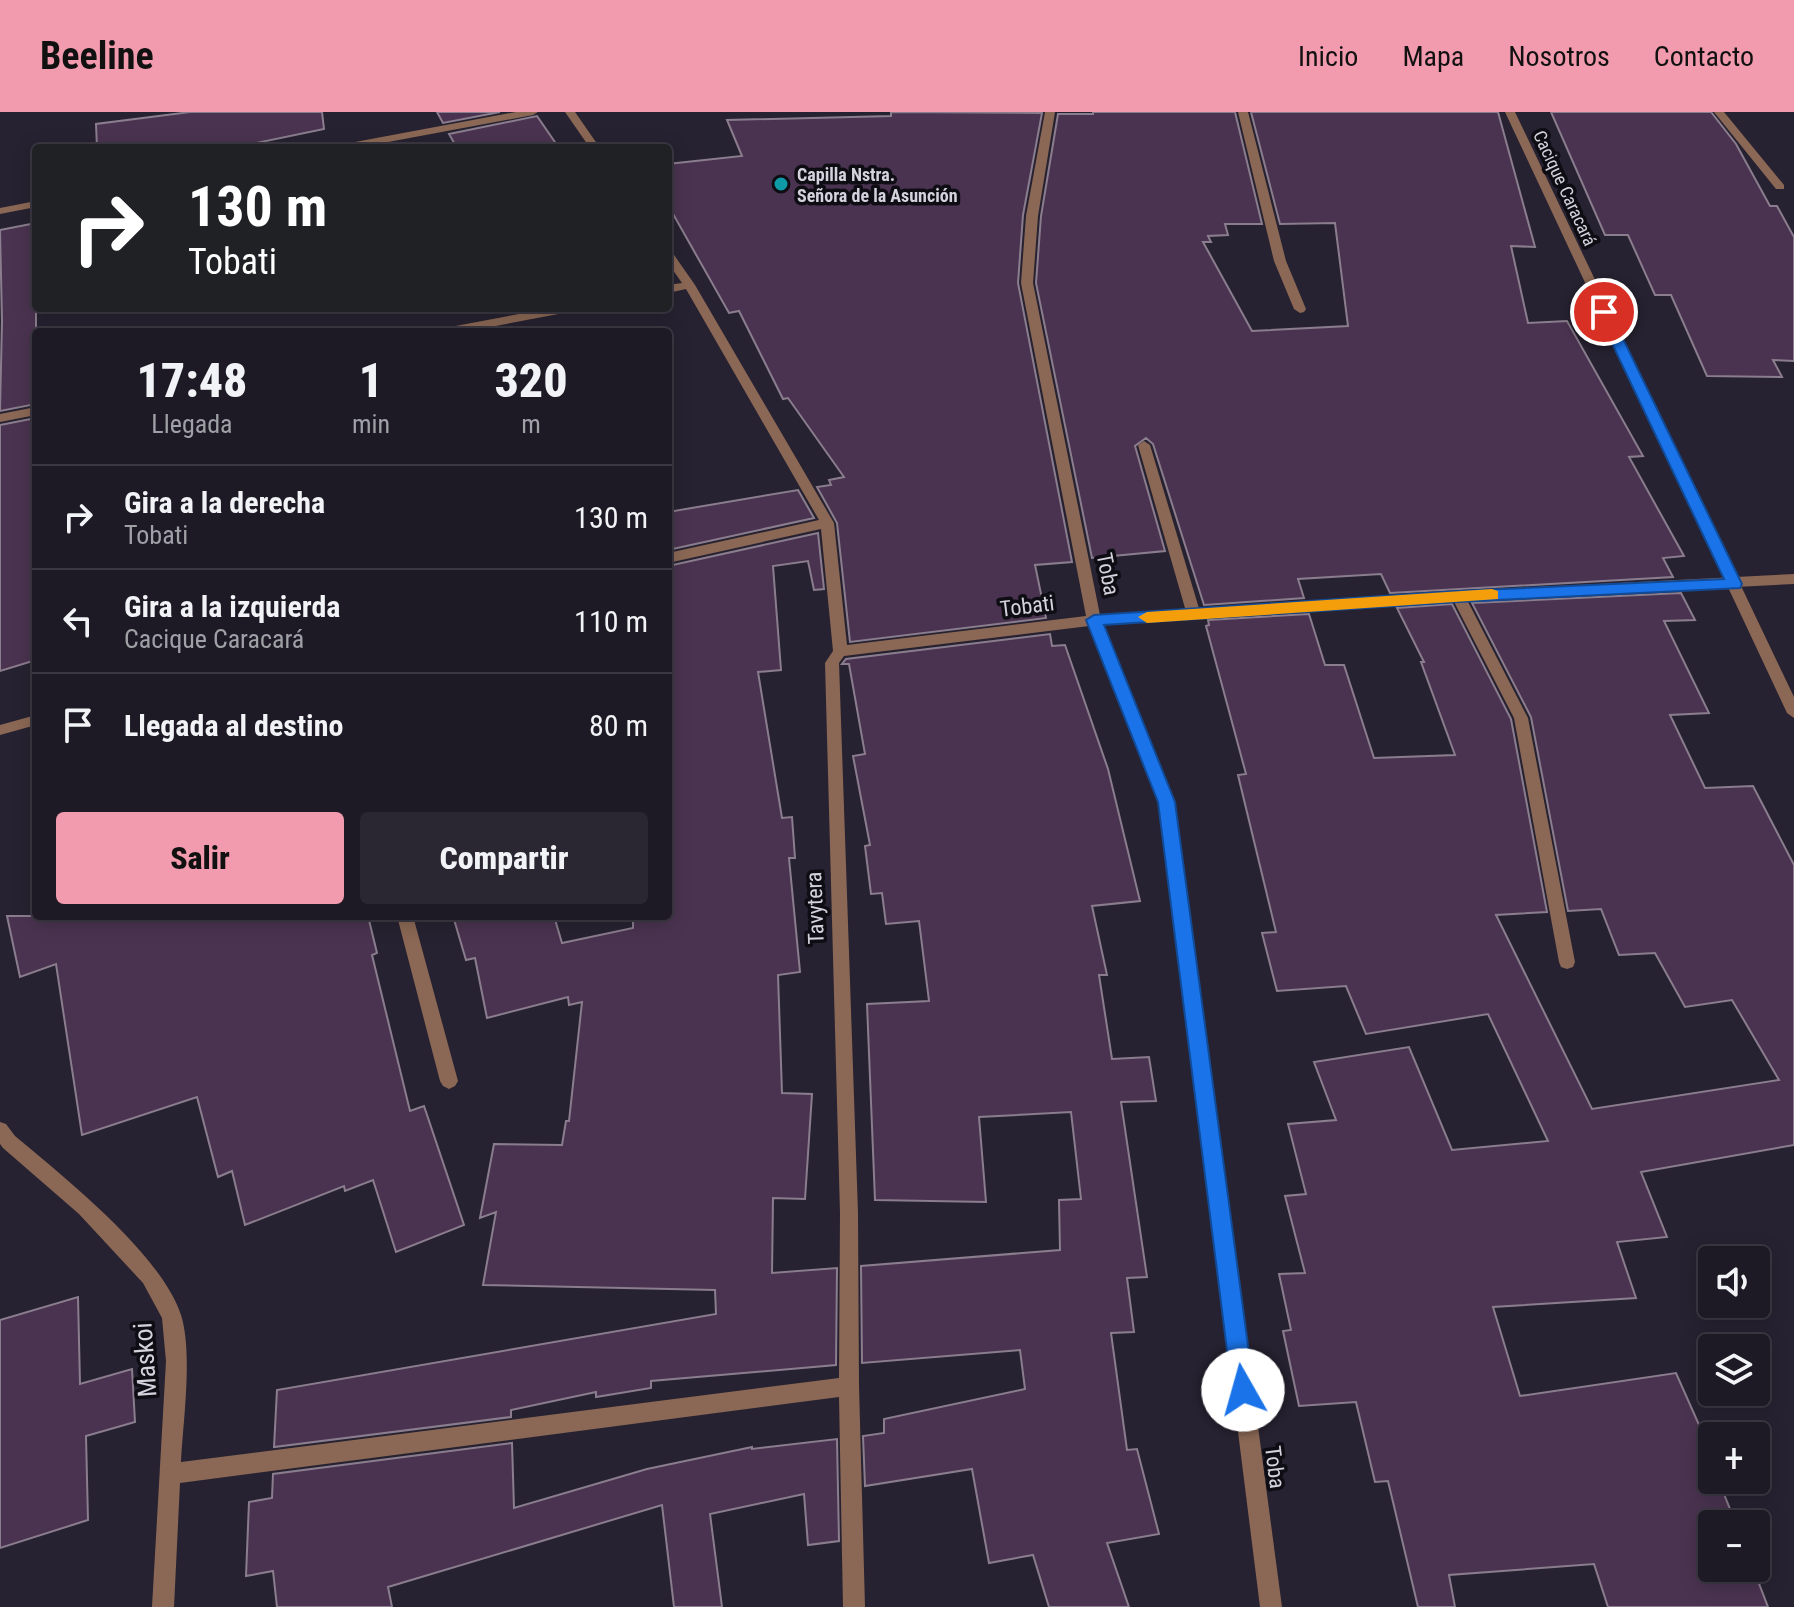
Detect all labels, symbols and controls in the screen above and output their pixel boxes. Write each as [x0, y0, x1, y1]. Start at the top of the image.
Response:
text: Beeline [40, 34, 154, 78]
text: Inicio [1298, 40, 1358, 73]
text: Mapa [1402, 40, 1464, 73]
text: Nosotros [1508, 40, 1610, 73]
text: Contacto [1654, 40, 1754, 73]
street label: Cacique Caracará [1529, 127, 1601, 249]
place label: Capilla Nstra. Señora de la Asunción [797, 164, 958, 206]
text: 130 m [188, 174, 327, 240]
marker: Capilla Nstra. Señora de la Asunción [772, 175, 790, 193]
icon: right [56, 176, 160, 280]
text: Tobati [188, 241, 277, 283]
pin [1570, 278, 1638, 346]
icon: arrive [1582, 290, 1626, 334]
text: 17:48 [136, 352, 248, 409]
text: 1 [359, 352, 383, 409]
text: 320 [494, 352, 568, 409]
text: Llegada [151, 409, 233, 439]
text: min [352, 409, 390, 439]
text: m [521, 409, 541, 439]
text: Gira a la derecha [124, 485, 325, 520]
icon: right [56, 495, 100, 539]
text: 130 m [574, 500, 648, 535]
text: Tobati [124, 520, 188, 550]
street label: Toba [1092, 551, 1124, 597]
text: Gira a la izquierda [124, 589, 340, 624]
street label: Tobati [998, 590, 1056, 622]
icon: left [56, 599, 100, 643]
text: 110 m [574, 604, 648, 639]
text: Cacique Caracará [124, 624, 304, 654]
icon: arrive [56, 703, 100, 747]
text: Llegada al destino [124, 708, 343, 743]
text: 80 m [589, 708, 648, 743]
button: Salir [56, 812, 344, 904]
button: Compartir [360, 812, 648, 904]
street label: Tavytera [801, 871, 829, 945]
map controls [1698, 1246, 1770, 1582]
button: sound [1698, 1246, 1770, 1318]
street label: Maskoi [127, 1322, 163, 1398]
button: layers [1698, 1334, 1770, 1406]
position arrow [1201, 1348, 1285, 1432]
button: + [1698, 1422, 1770, 1494]
street label: Toba [1260, 1444, 1290, 1490]
button: − [1698, 1510, 1770, 1582]

